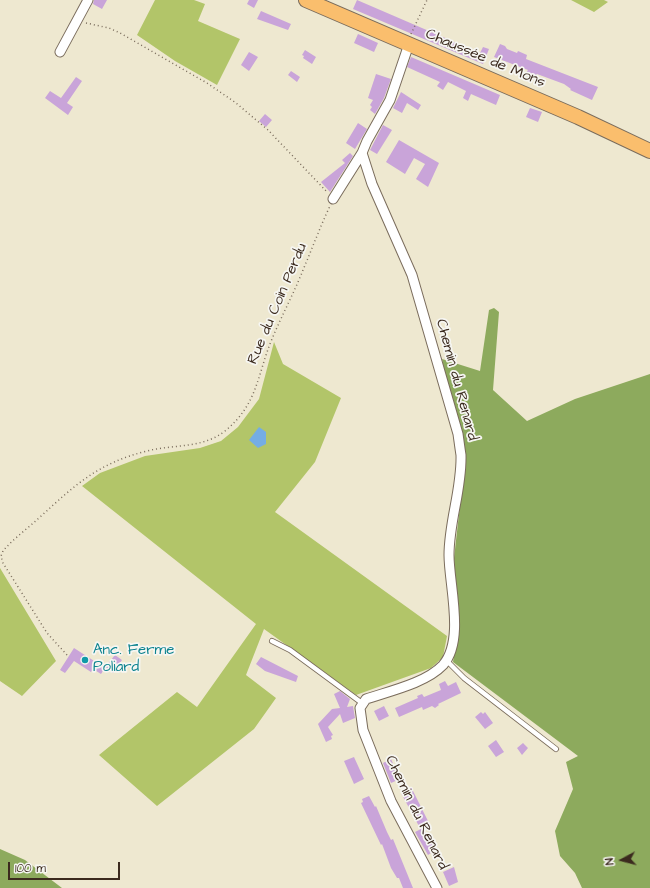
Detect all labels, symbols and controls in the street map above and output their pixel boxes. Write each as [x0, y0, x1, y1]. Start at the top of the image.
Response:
street label: Chaussée de Mons [422, 26, 548, 92]
street label: Rue du Coin Perdu [244, 241, 312, 367]
street label: Chemin du Renard [431, 317, 481, 443]
place label: Anc. Ferme Poliard [93, 642, 174, 677]
marker: Anc. Ferme Poliard [80, 655, 90, 665]
street label: Chemin du Renard [381, 753, 451, 873]
north arrow [602, 840, 642, 880]
scale bar [10, 854, 122, 880]
text: N [602, 857, 617, 866]
text: 100 m [15, 860, 46, 877]

